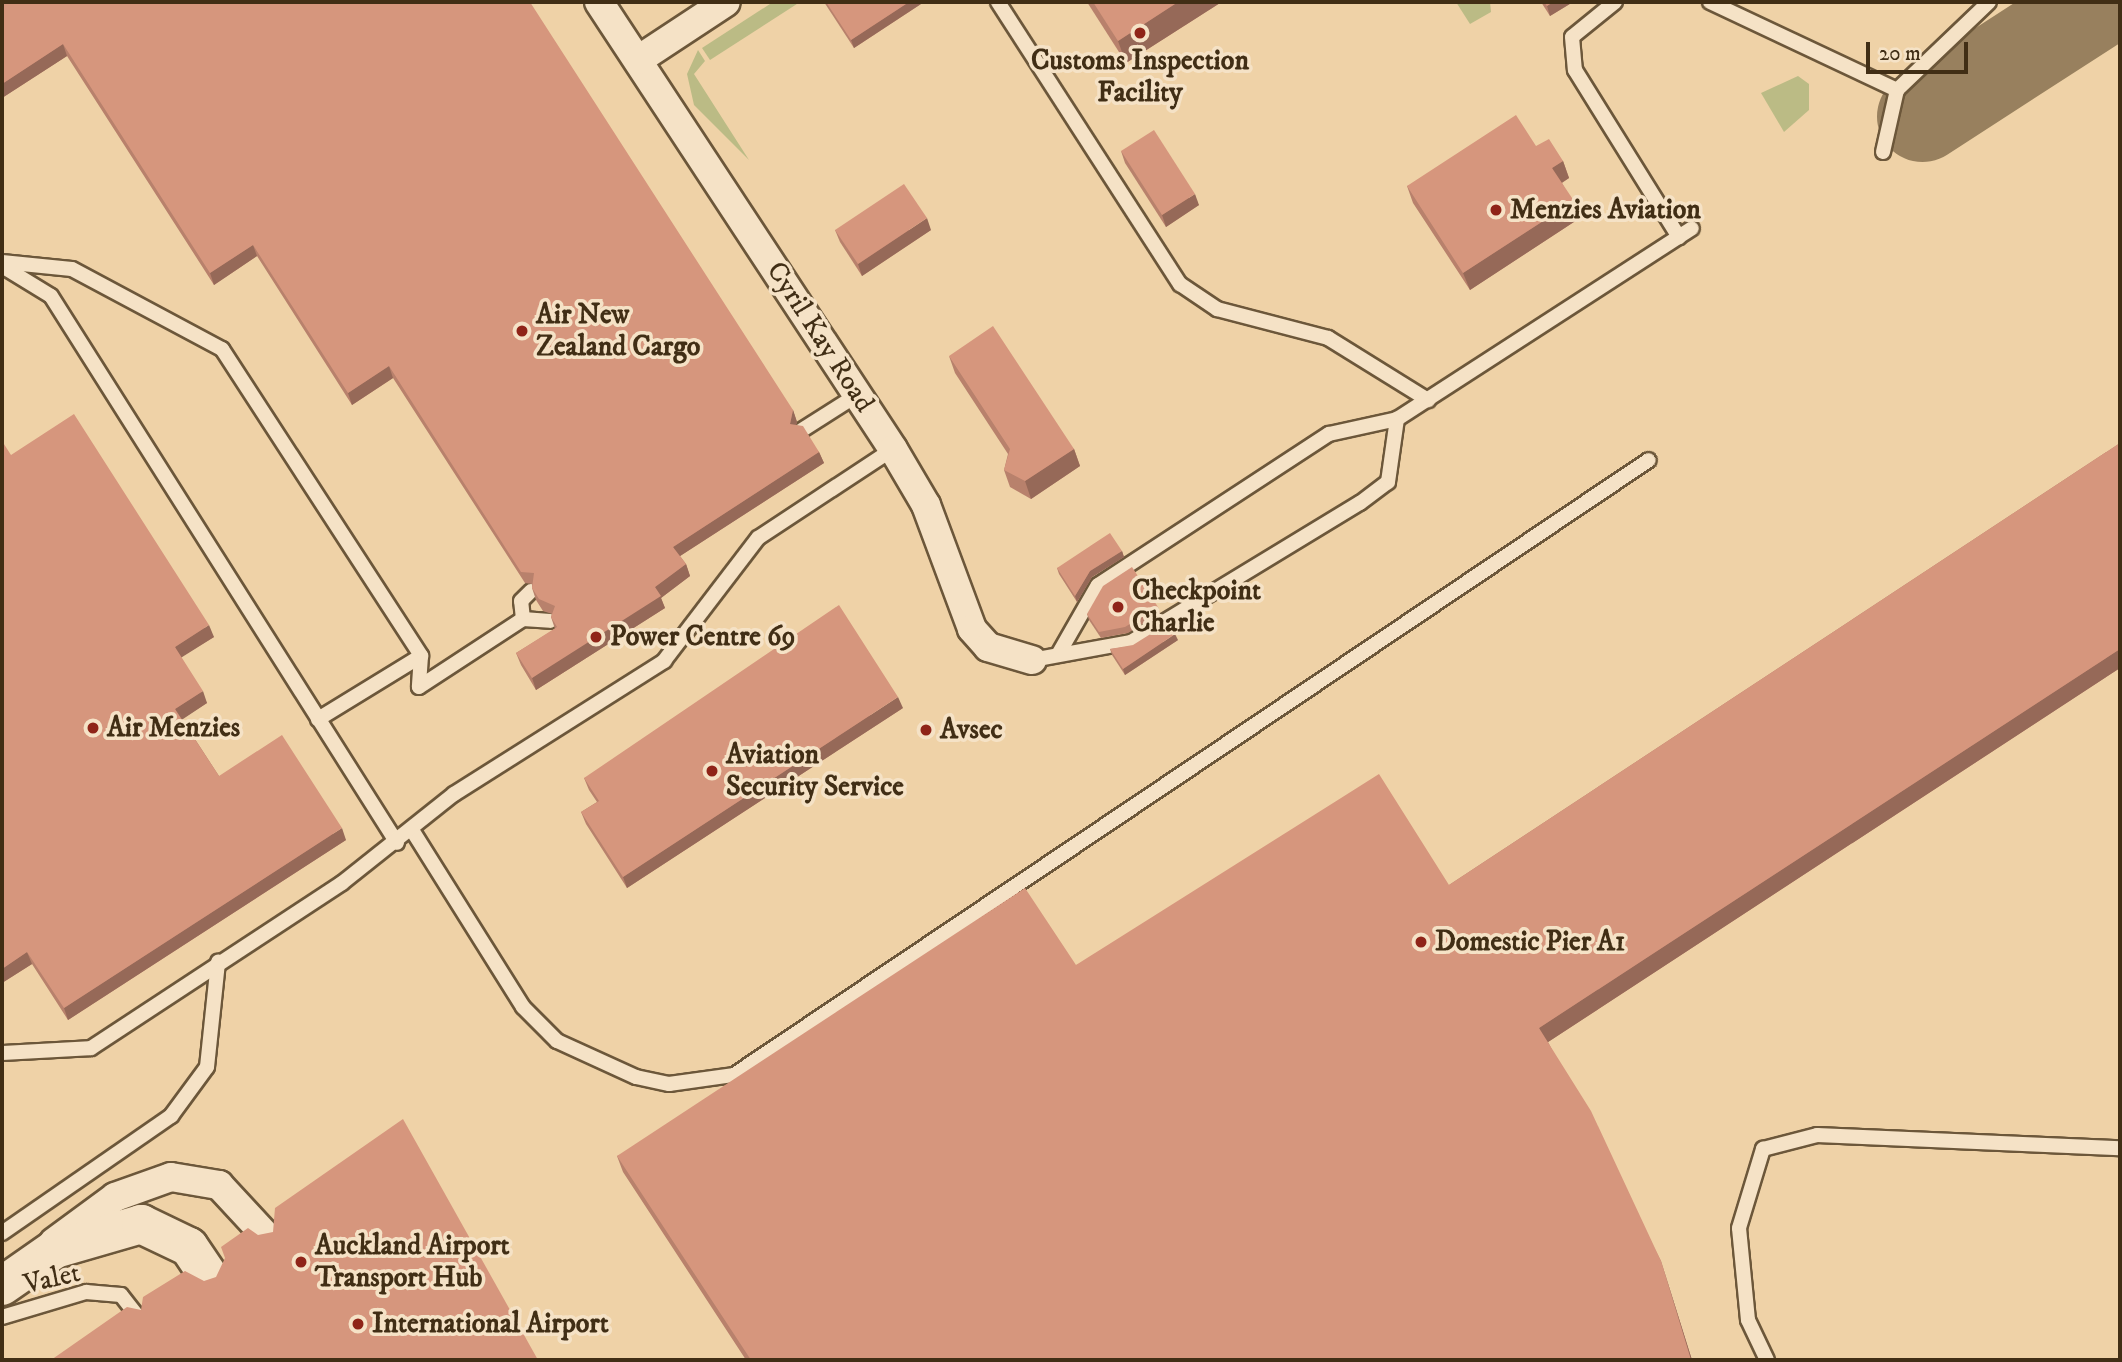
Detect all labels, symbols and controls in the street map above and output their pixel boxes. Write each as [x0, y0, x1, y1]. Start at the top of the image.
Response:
marker: Customs Inspection Facility [1132, 25, 1148, 41]
scale bar [1870, 28, 1972, 72]
text: 20 m [1879, 41, 1921, 67]
place label: Customs Inspection Facility [1031, 44, 1249, 110]
place label: Menzies Aviation [1510, 193, 1701, 227]
marker: Menzies Aviation [1488, 202, 1504, 218]
street label: Cyril Kay Road [759, 256, 881, 418]
place label: Air New Zealand Cargo [536, 298, 700, 364]
marker: Air New Zealand Cargo [514, 323, 530, 339]
place label: Checkpoint Charlie [1132, 574, 1261, 640]
marker: Checkpoint Charlie [1110, 599, 1126, 615]
place label: Power Centre 69 [610, 620, 795, 654]
marker: Power Centre 69 [588, 629, 604, 645]
place label: Air Menzies [107, 711, 240, 745]
place label: Avsec [940, 713, 1003, 747]
marker: Air Menzies [85, 720, 101, 736]
marker: Avsec [918, 722, 934, 738]
place label: Aviation Security Service [726, 738, 904, 804]
marker: Aviation Security Service [704, 763, 720, 779]
place label: Domestic Pier A1 [1435, 925, 1625, 959]
marker: Domestic Pier A1 [1413, 934, 1429, 950]
place label: Auckland Airport Transport Hub [315, 1229, 510, 1295]
marker: Auckland Airport Transport Hub [293, 1254, 309, 1270]
street label: Valet [21, 1256, 83, 1302]
place label: International Airport [372, 1307, 609, 1341]
marker: International Airport [350, 1316, 366, 1332]

